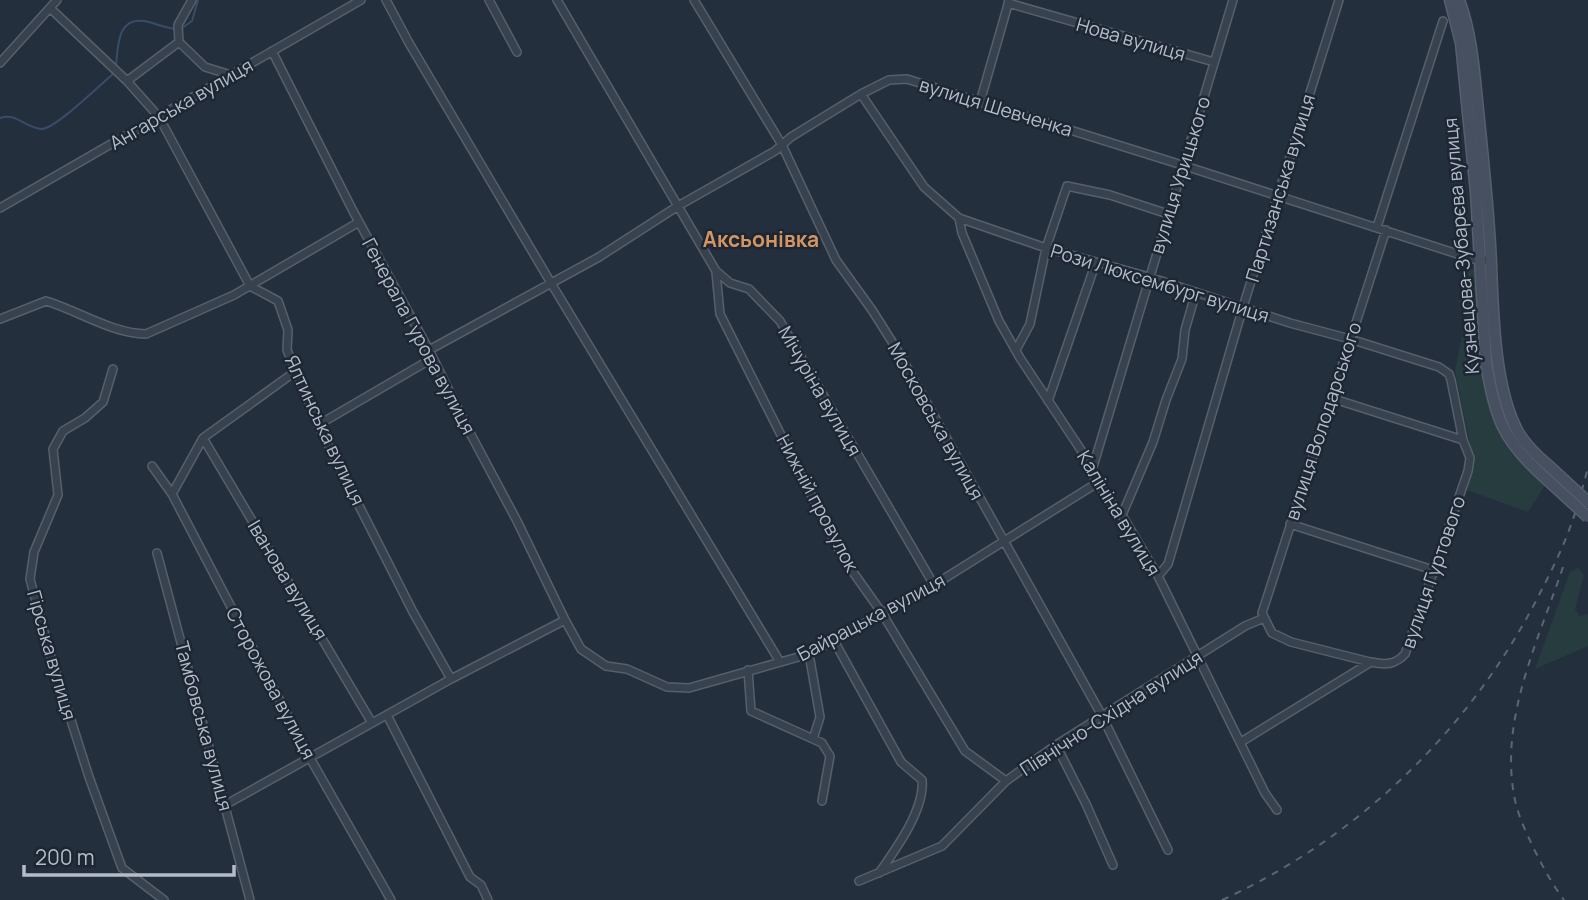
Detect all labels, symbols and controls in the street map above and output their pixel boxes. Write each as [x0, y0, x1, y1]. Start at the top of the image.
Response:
street label: Нова вулиця [1073, 11, 1189, 67]
street label: Ангарська вулиця [104, 52, 258, 156]
street label: вулиця Шевченка [916, 71, 1076, 143]
street label: Партизанська вулиця [1239, 91, 1321, 285]
street label: вулиця Урицького [1144, 93, 1216, 257]
street label: Кузнецова-Зубарєва вулиця [1437, 117, 1485, 375]
district label: Аксьонівка [703, 225, 819, 253]
street label: Генерала Гурова вулиця [356, 233, 482, 439]
street label: Рози Люксембург вулиця [1048, 237, 1272, 329]
street label: вулиця Володарського [1279, 319, 1367, 523]
street label: Мічуріна вулиця [772, 321, 868, 461]
street label: Московська вулиця [882, 337, 990, 505]
street label: Ялтинська вулиця [279, 351, 371, 509]
street label: Нижній провулок [771, 430, 865, 577]
street label: Калініна вулиця [1071, 445, 1167, 581]
street label: вулиця Гуртового [1395, 492, 1471, 652]
street label: Іванова вулиця [242, 515, 334, 645]
street label: Байрацька вулиця [792, 567, 950, 667]
street label: Гірська вулиця [21, 587, 83, 723]
street label: Сторожова вулиця [220, 602, 322, 764]
street label: Тамбовська вулиця [169, 638, 239, 814]
street label: Північно-Східна вулиця [1015, 644, 1207, 782]
scale bar [24, 834, 234, 878]
text: 200 m [35, 843, 95, 871]

